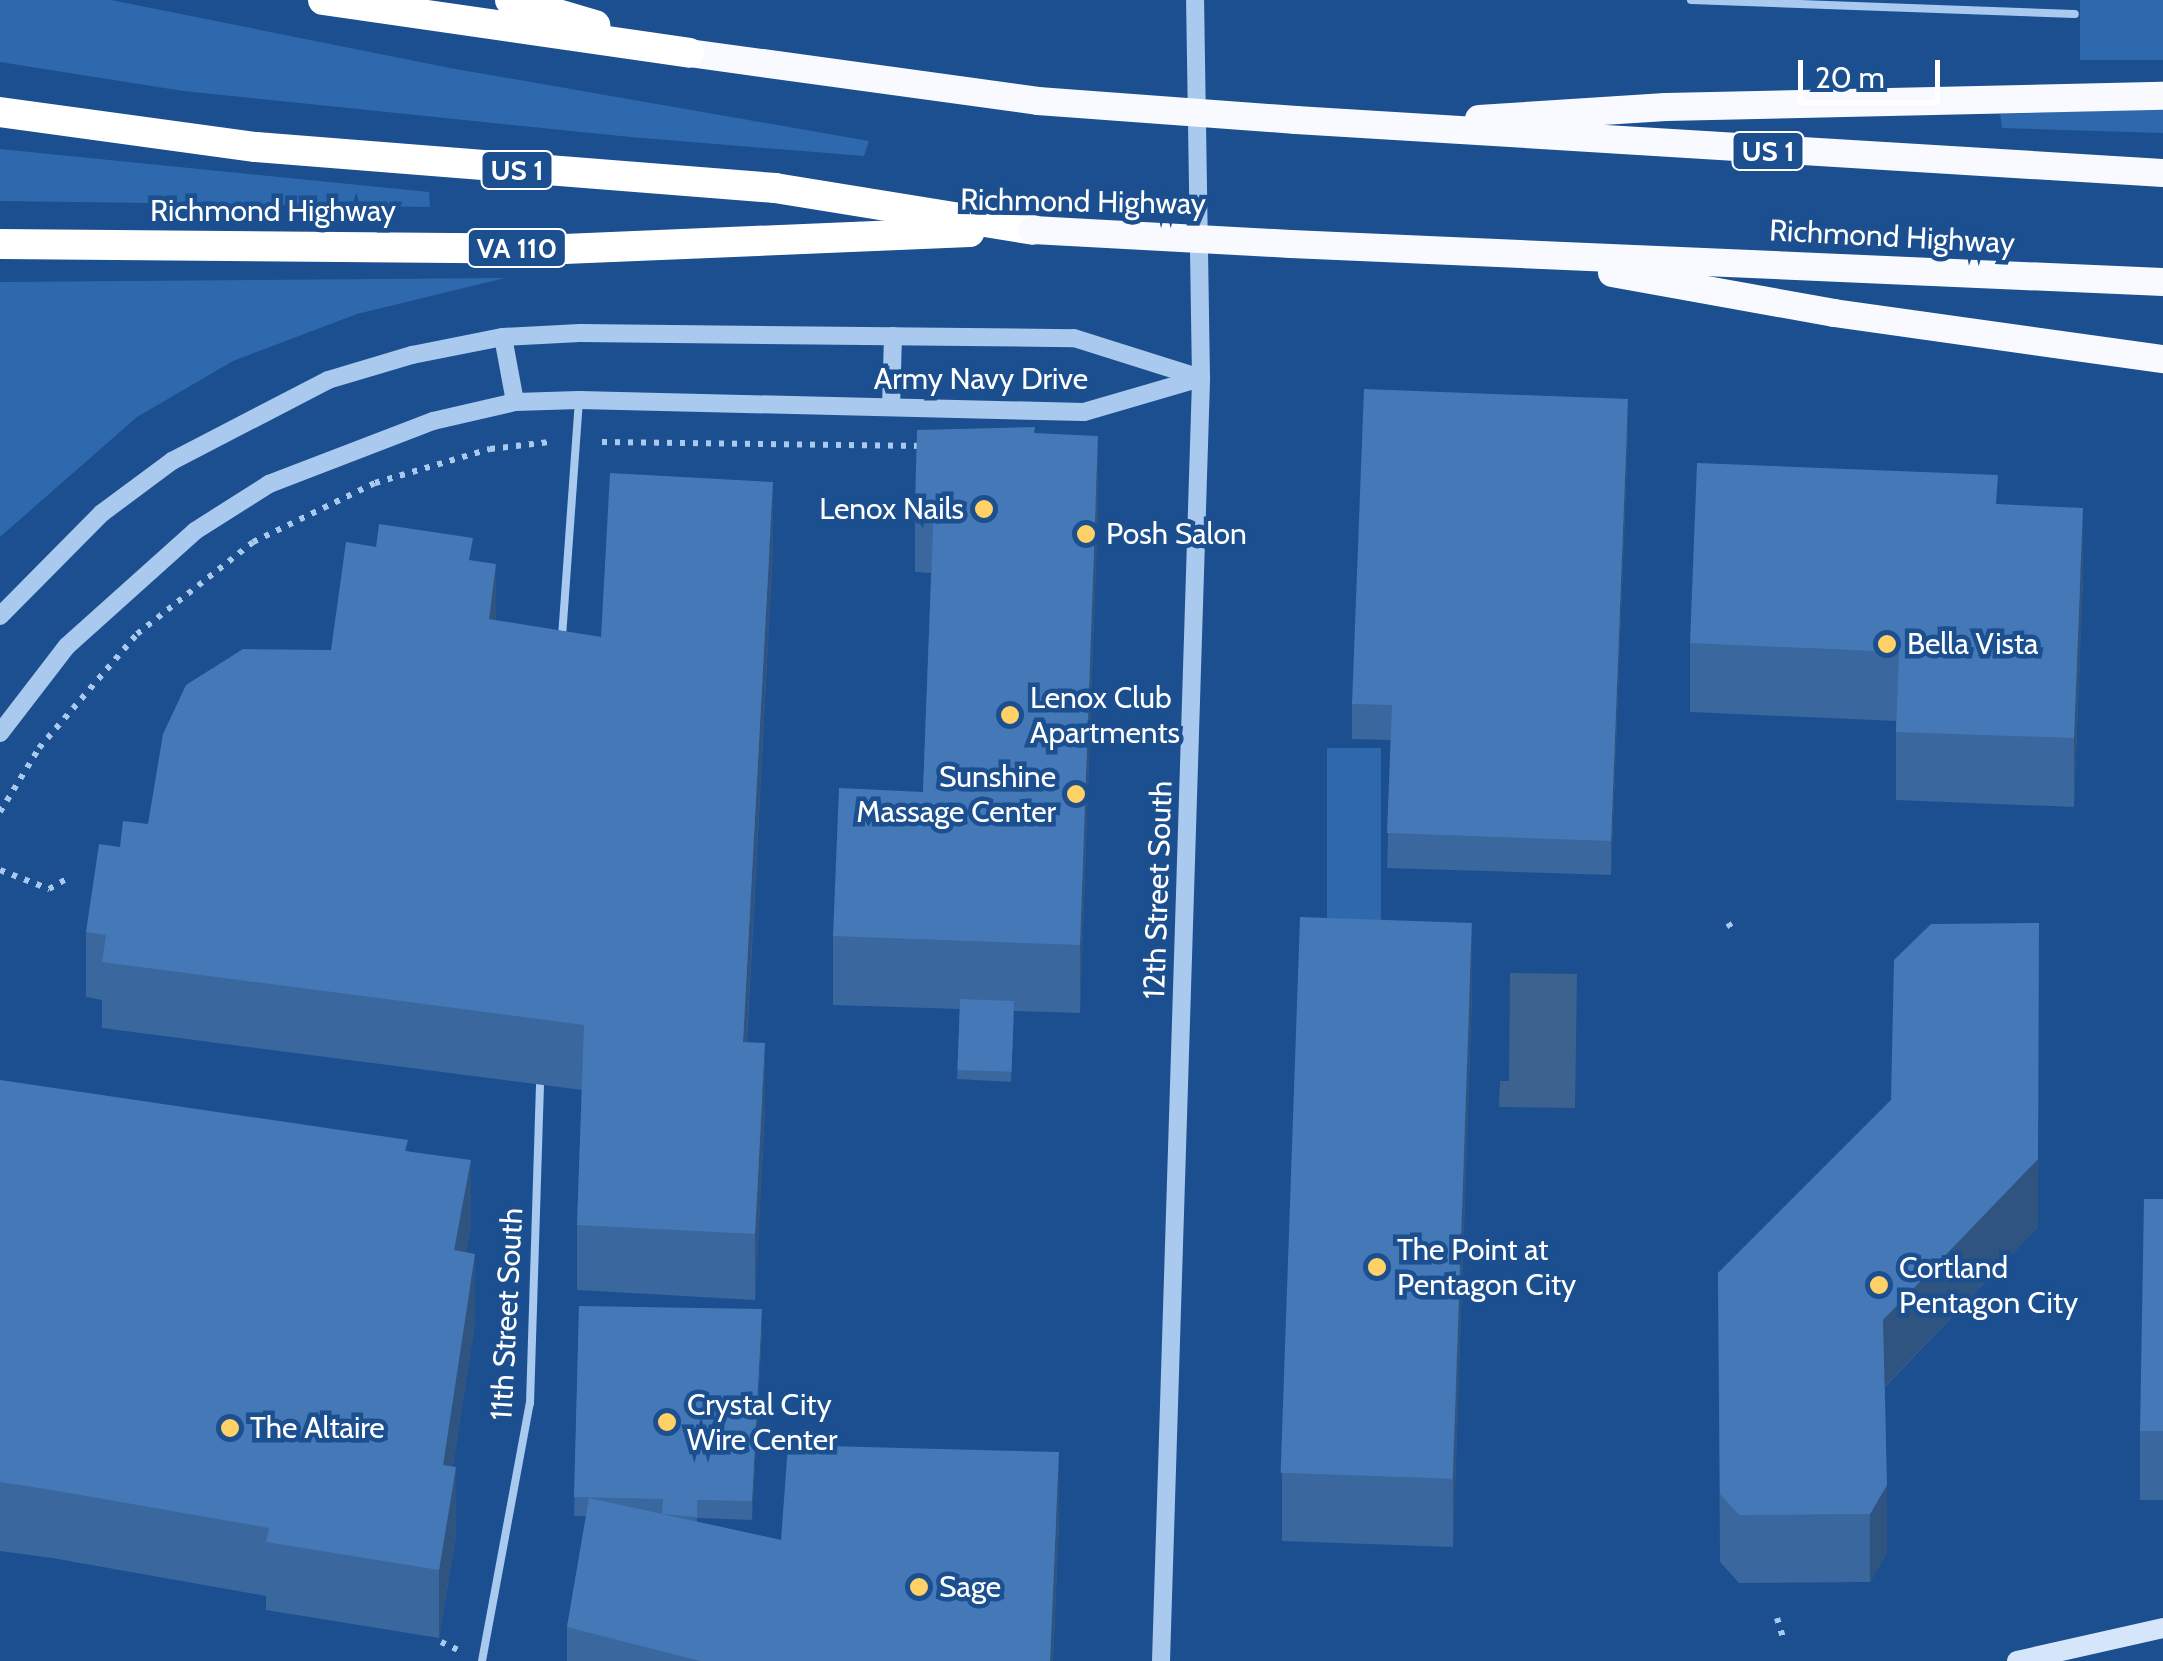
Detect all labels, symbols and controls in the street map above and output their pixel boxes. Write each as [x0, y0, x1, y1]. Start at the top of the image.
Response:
scale bar [1803, 40, 1946, 102]
text: 20 m [1815, 59, 1885, 96]
road number: US 1 [1730, 128, 1806, 174]
road number: US 1 [480, 147, 554, 193]
street label: Richmond Highway [960, 182, 1206, 222]
street label: Richmond Highway [150, 193, 396, 229]
street label: Richmond Highway [1768, 213, 2016, 261]
road number: VA 110 [464, 225, 570, 271]
street label: Army Navy Drive [874, 361, 1088, 397]
place label: Lenox Nails [819, 491, 964, 527]
marker: Lenox Nails [973, 498, 995, 520]
place label: Posh Salon [1106, 516, 1247, 552]
marker: Posh Salon [1075, 523, 1097, 545]
place label: Bella Vista [1907, 626, 2038, 662]
marker: Bella Vista [1876, 633, 1898, 655]
place label: Lenox Club Apartments [1030, 680, 1180, 750]
marker: Lenox Club Apartments [999, 704, 1021, 726]
place label: Sunshine Massage Center [856, 759, 1056, 830]
street label: 12th Street South [1136, 780, 1180, 1000]
marker: Sunshine Massage Center [1065, 783, 1087, 805]
street label: 11th Street South [483, 1207, 531, 1421]
place label: The Point at Pentagon City [1397, 1232, 1576, 1302]
place label: Cortland Pentagon City [1899, 1250, 2078, 1320]
marker: The Point at Pentagon City [1366, 1256, 1388, 1278]
marker: Cortland Pentagon City [1868, 1274, 1890, 1296]
place label: Crystal City Wire Center [687, 1387, 838, 1458]
place label: The Altaire [250, 1410, 385, 1446]
marker: Crystal City Wire Center [656, 1411, 678, 1433]
marker: The Altaire [219, 1417, 241, 1439]
place label: Sage [939, 1569, 1001, 1605]
marker: Sage [908, 1576, 930, 1598]

